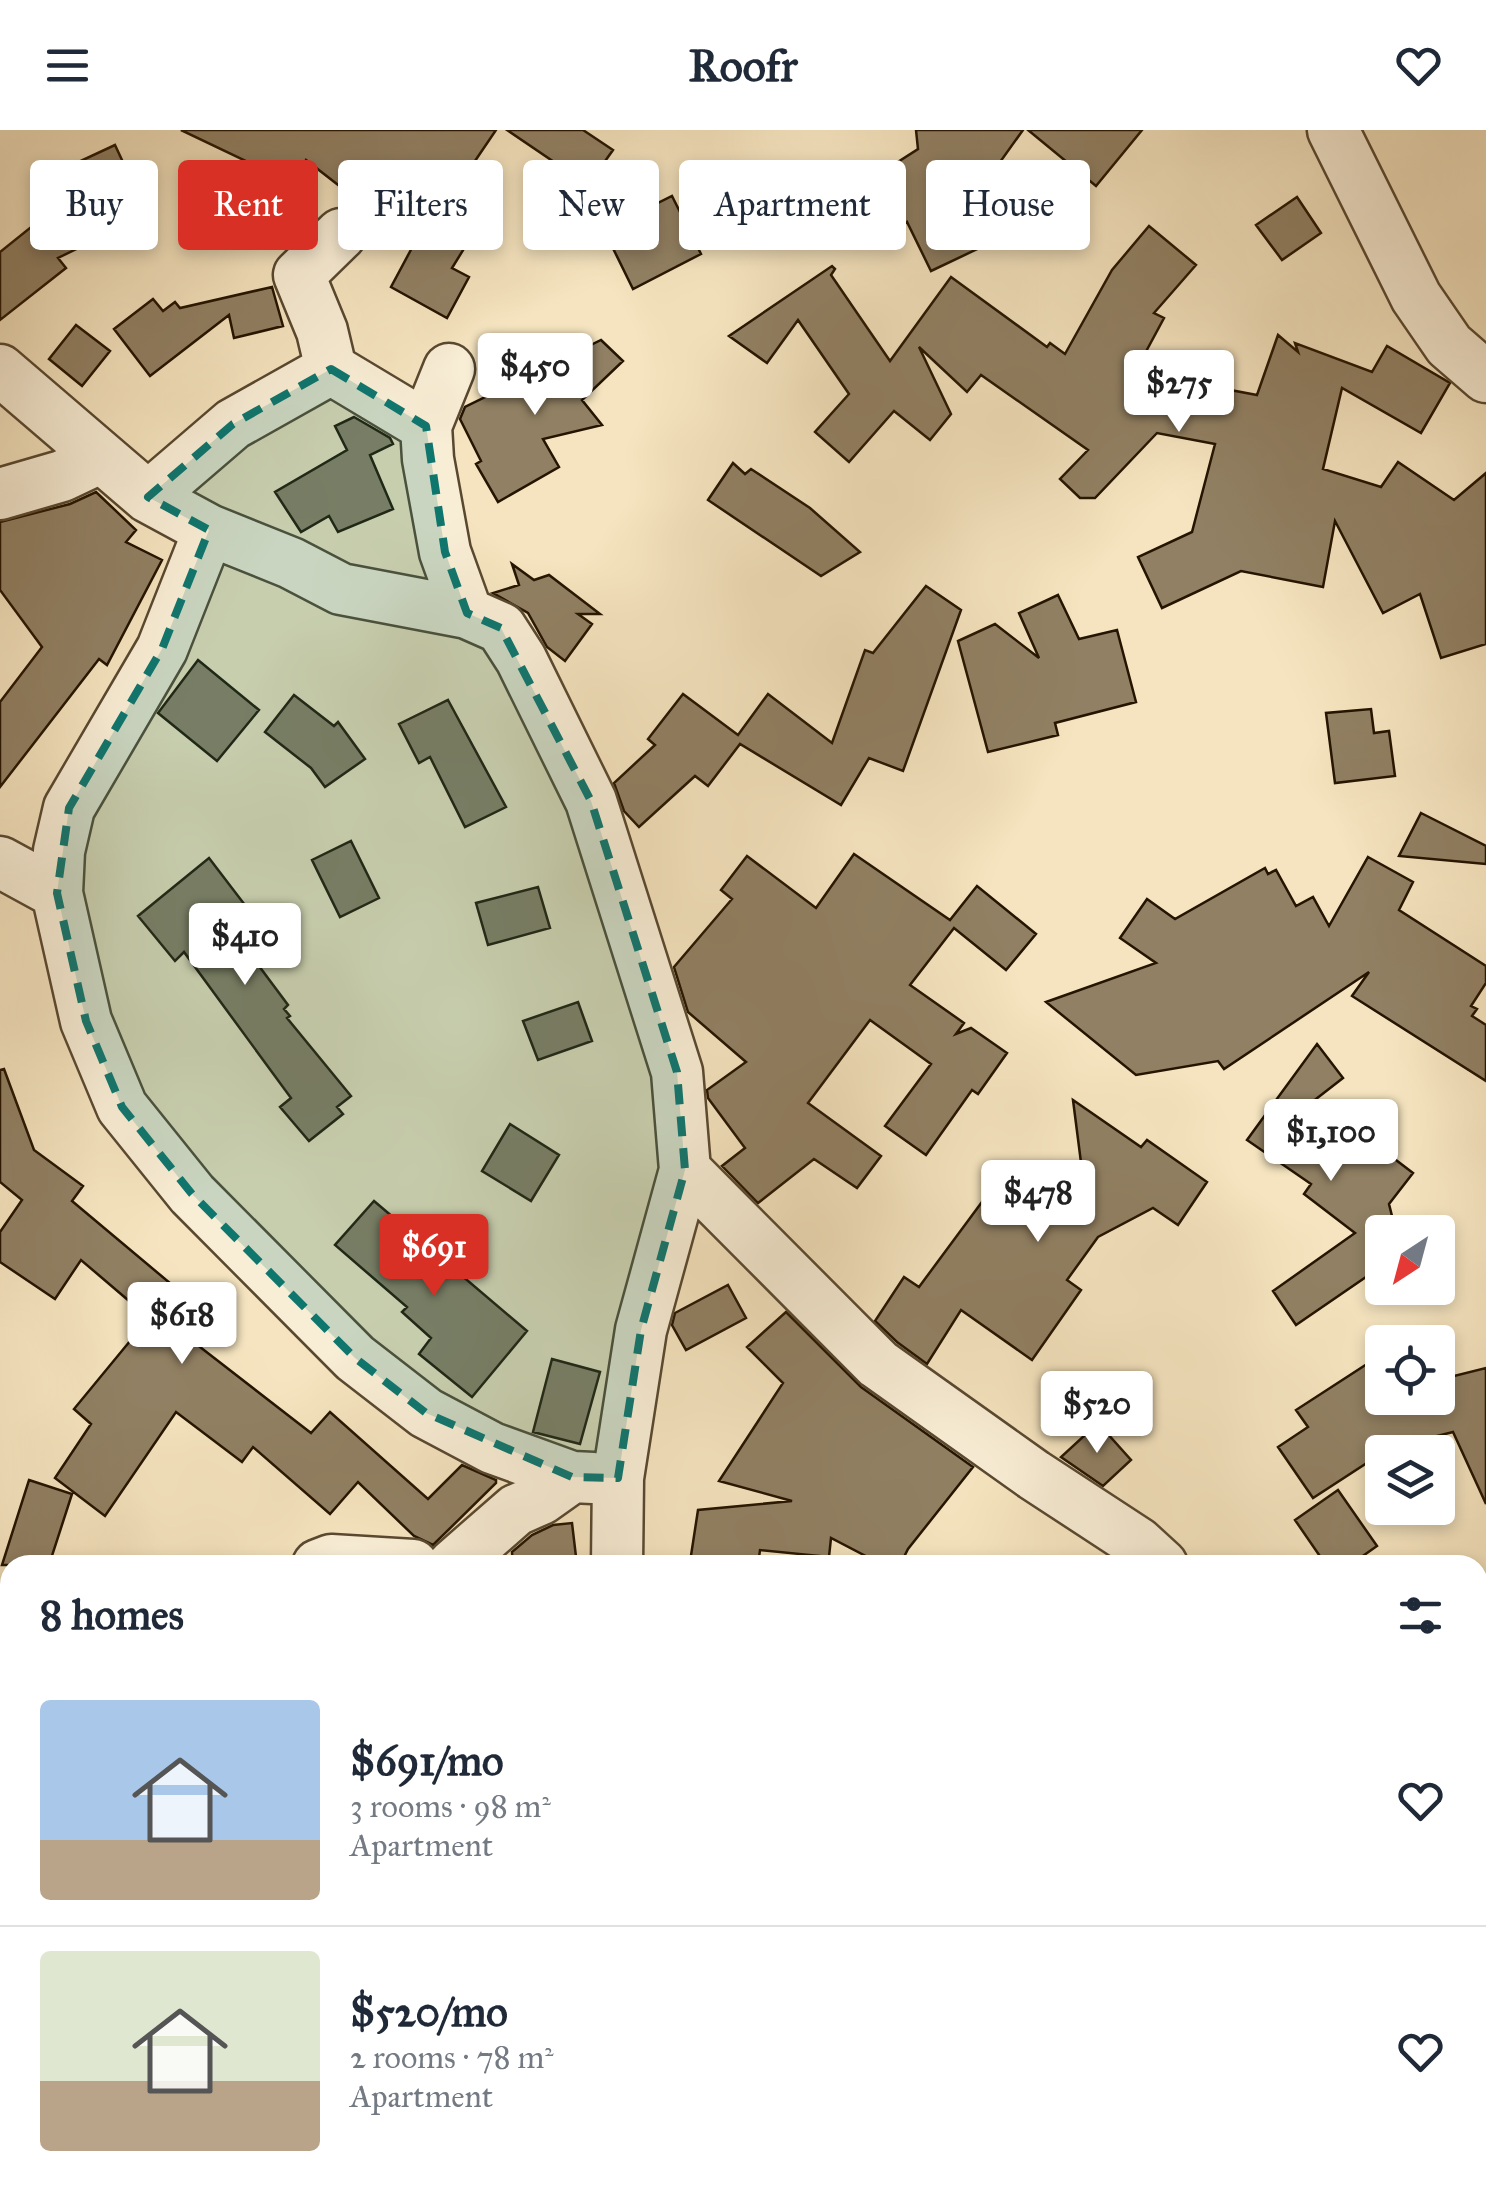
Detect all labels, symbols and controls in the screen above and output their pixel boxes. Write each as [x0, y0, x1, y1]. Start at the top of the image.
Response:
icon: menu [40, 38, 95, 93]
text: Roofr [688, 38, 798, 93]
icon: heart [1391, 38, 1446, 93]
chip: Buy [30, 160, 158, 250]
chip: Rent [178, 160, 318, 250]
chip: Filters [338, 160, 503, 250]
chip: New [523, 160, 659, 250]
chip: Apartment [679, 160, 906, 250]
chip: House [926, 160, 1090, 250]
pin: $450 [476, 333, 594, 418]
text: $450 [500, 346, 570, 385]
pin: $275 [1120, 350, 1238, 435]
text: $275 [1146, 363, 1212, 402]
pin: $410 [186, 903, 304, 988]
text: $410 [211, 916, 279, 955]
pin: $1,100 [1250, 1099, 1412, 1184]
text: $1,100 [1286, 1112, 1376, 1151]
pin: $478 [979, 1160, 1097, 1245]
text: $478 [1003, 1173, 1073, 1212]
pin: $691 [375, 1214, 493, 1299]
north arrow [1365, 1215, 1455, 1305]
map controls [1365, 1215, 1455, 1525]
text: $691 [401, 1227, 467, 1266]
pin: $618 [123, 1282, 241, 1367]
text: $618 [149, 1295, 215, 1334]
button: locate [1365, 1325, 1455, 1415]
pin: $520 [1038, 1371, 1156, 1456]
text: $520 [1063, 1384, 1131, 1423]
button: layers [1365, 1435, 1455, 1525]
icon: filters [1393, 1588, 1448, 1643]
text: 8 homes [40, 1589, 184, 1641]
text: $691/mo [350, 1735, 504, 1787]
icon: home [120, 1740, 240, 1860]
icon: heart [1393, 1773, 1448, 1828]
text: 3 rooms · 98 m² [350, 1787, 551, 1826]
text: Apartment [350, 1826, 493, 1865]
text: $520/mo [350, 1986, 508, 2038]
icon: home [120, 1991, 240, 2111]
icon: heart [1393, 2024, 1448, 2079]
text: 2 rooms · 78 m² [350, 2038, 554, 2077]
text: Apartment [350, 2077, 493, 2116]

